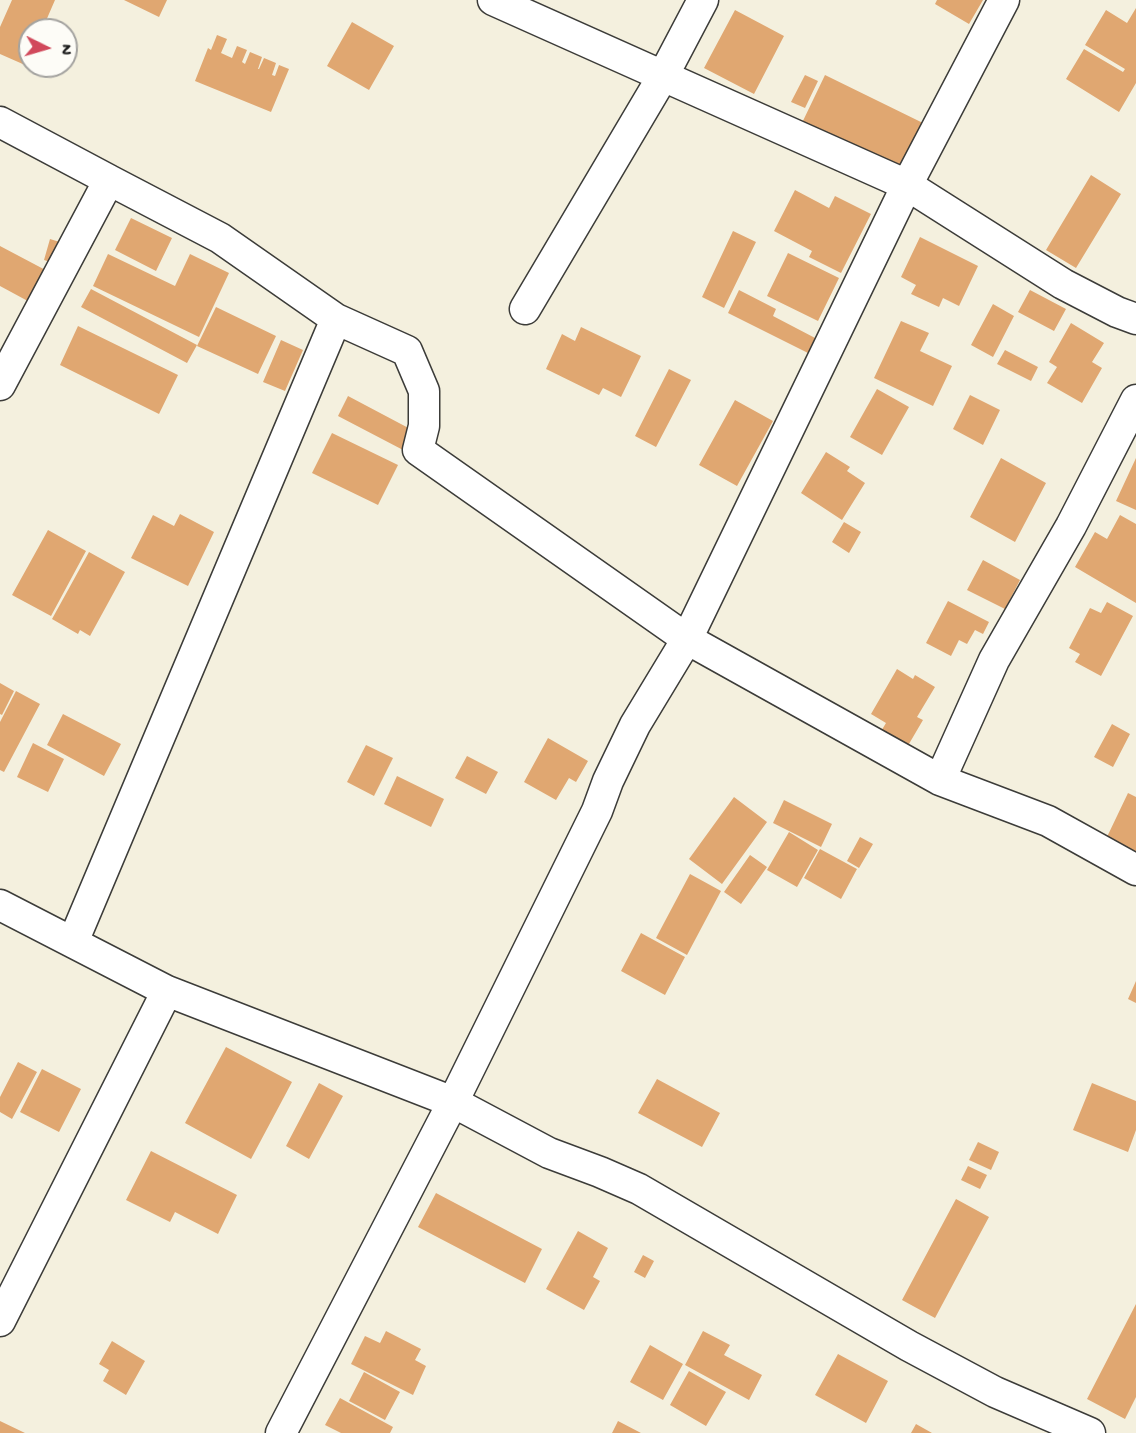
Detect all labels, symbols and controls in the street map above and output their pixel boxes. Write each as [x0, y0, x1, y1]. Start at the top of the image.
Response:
north arrow [18, 18, 78, 78]
text: N [55, 43, 74, 55]

